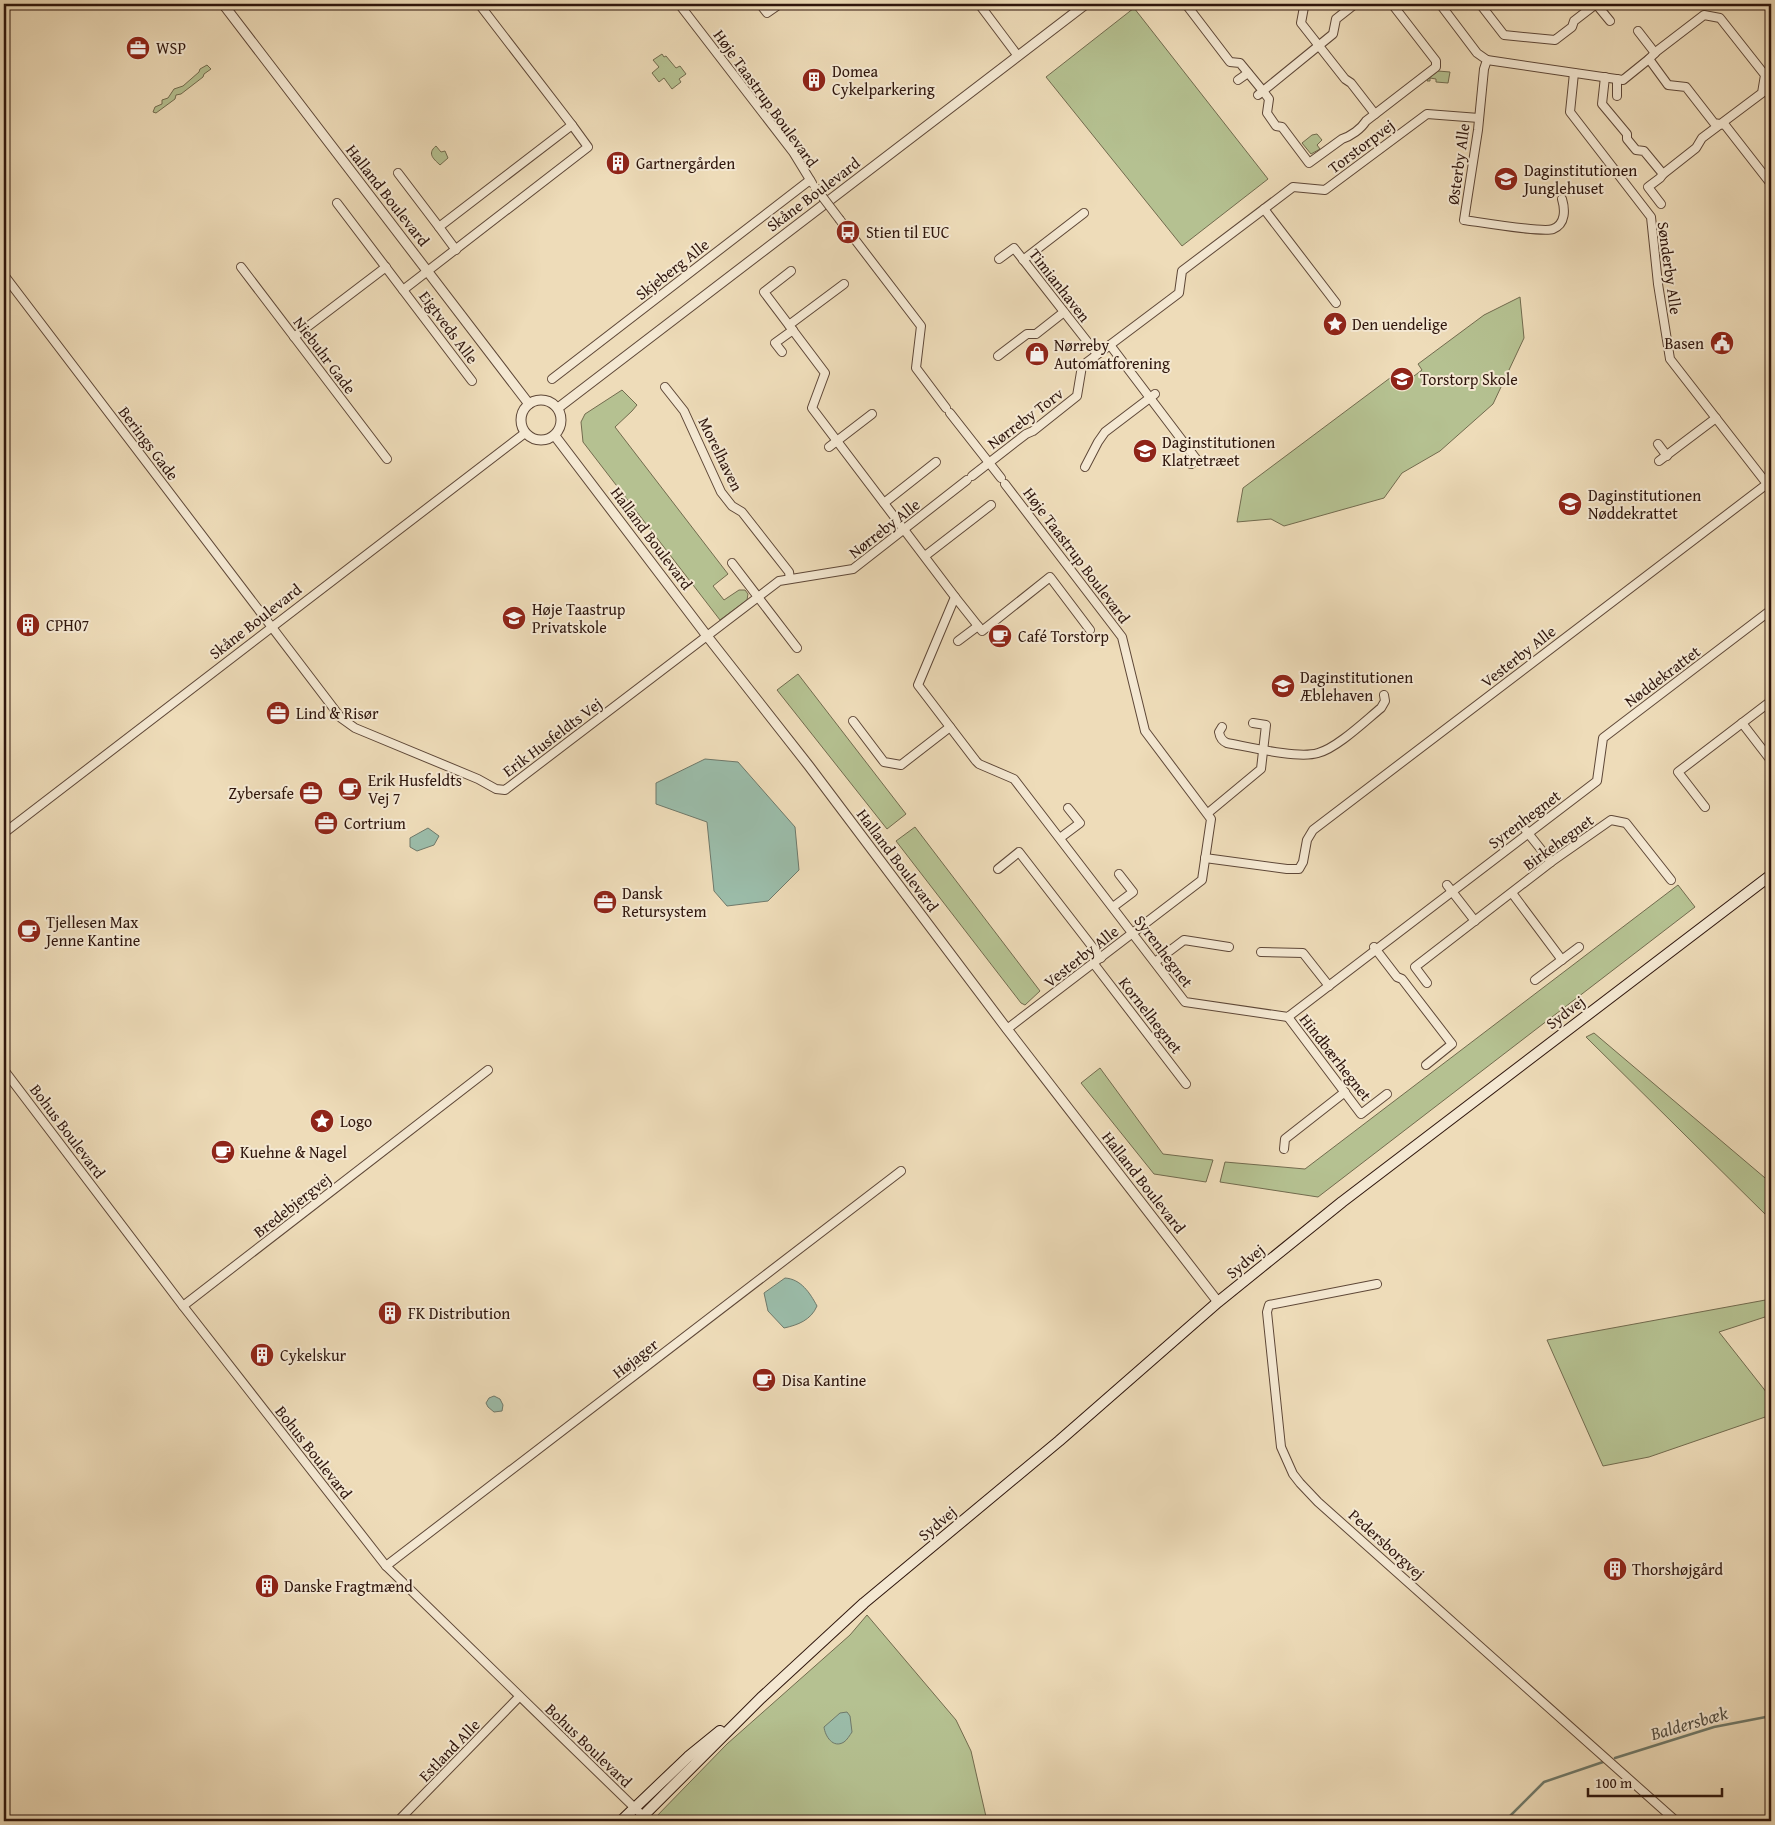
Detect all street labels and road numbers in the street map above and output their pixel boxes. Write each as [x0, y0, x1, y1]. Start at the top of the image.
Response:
street label: Høje Taastrup Boulevard [708, 24, 824, 172]
street label: Torstorpvej [1323, 113, 1399, 179]
street label: Østerby Alle [1440, 122, 1476, 206]
street label: Halland Boulevard [340, 139, 436, 252]
street label: Skåne Boulevard [761, 151, 865, 237]
street label: Sønderby Alle [1652, 220, 1688, 316]
street label: Skjeberg Alle [630, 233, 714, 305]
street label: Timianhaven [1023, 243, 1097, 327]
street label: Eigtveds Alle [414, 285, 484, 369]
street label: Niebuhr Gade [288, 311, 362, 399]
street label: Nørreby Torv [982, 381, 1068, 455]
street label: Berings Gade [113, 401, 185, 485]
street label: Morelhaven [693, 413, 749, 495]
street label: Halland Boulevard [605, 481, 699, 595]
street label: Høje Taastrup Boulevard [1018, 482, 1137, 629]
street label: Nørreby Alle [843, 492, 925, 564]
street label: Skåne Boulevard [204, 577, 307, 665]
street label: Vesterby Alle [1476, 619, 1560, 693]
street label: Nøddekrattet [1619, 639, 1705, 713]
street label: Erik Husfeldts Vej [497, 692, 607, 782]
street label: Syrenhegnet [1483, 784, 1566, 854]
street label: Halland Boulevard [851, 803, 945, 917]
street label: Birkehegnet [1518, 808, 1599, 876]
street label: Syrenhegnet [1129, 910, 1199, 993]
street label: Vesterby Alle [1039, 919, 1123, 993]
street label: Kornelhegnet [1113, 971, 1189, 1059]
street label: Sydvej [1540, 989, 1590, 1035]
street label: Hindbærhegnet [1294, 1008, 1378, 1106]
street label: Bohus Boulevard [24, 1079, 112, 1184]
street label: Halland Boulevard [1096, 1126, 1192, 1239]
street label: Bredebjergvej [248, 1167, 336, 1243]
street label: Sydvej [1220, 1238, 1270, 1284]
street label: Højager [607, 1332, 663, 1384]
street label: Bohus Boulevard [270, 1400, 358, 1504]
street label: Sydvej [913, 1500, 961, 1546]
street label: Pedersborgvej [1343, 1503, 1431, 1585]
street label: Bohus Boulevard [540, 1697, 638, 1793]
street label: Estland Alle [413, 1713, 485, 1787]

